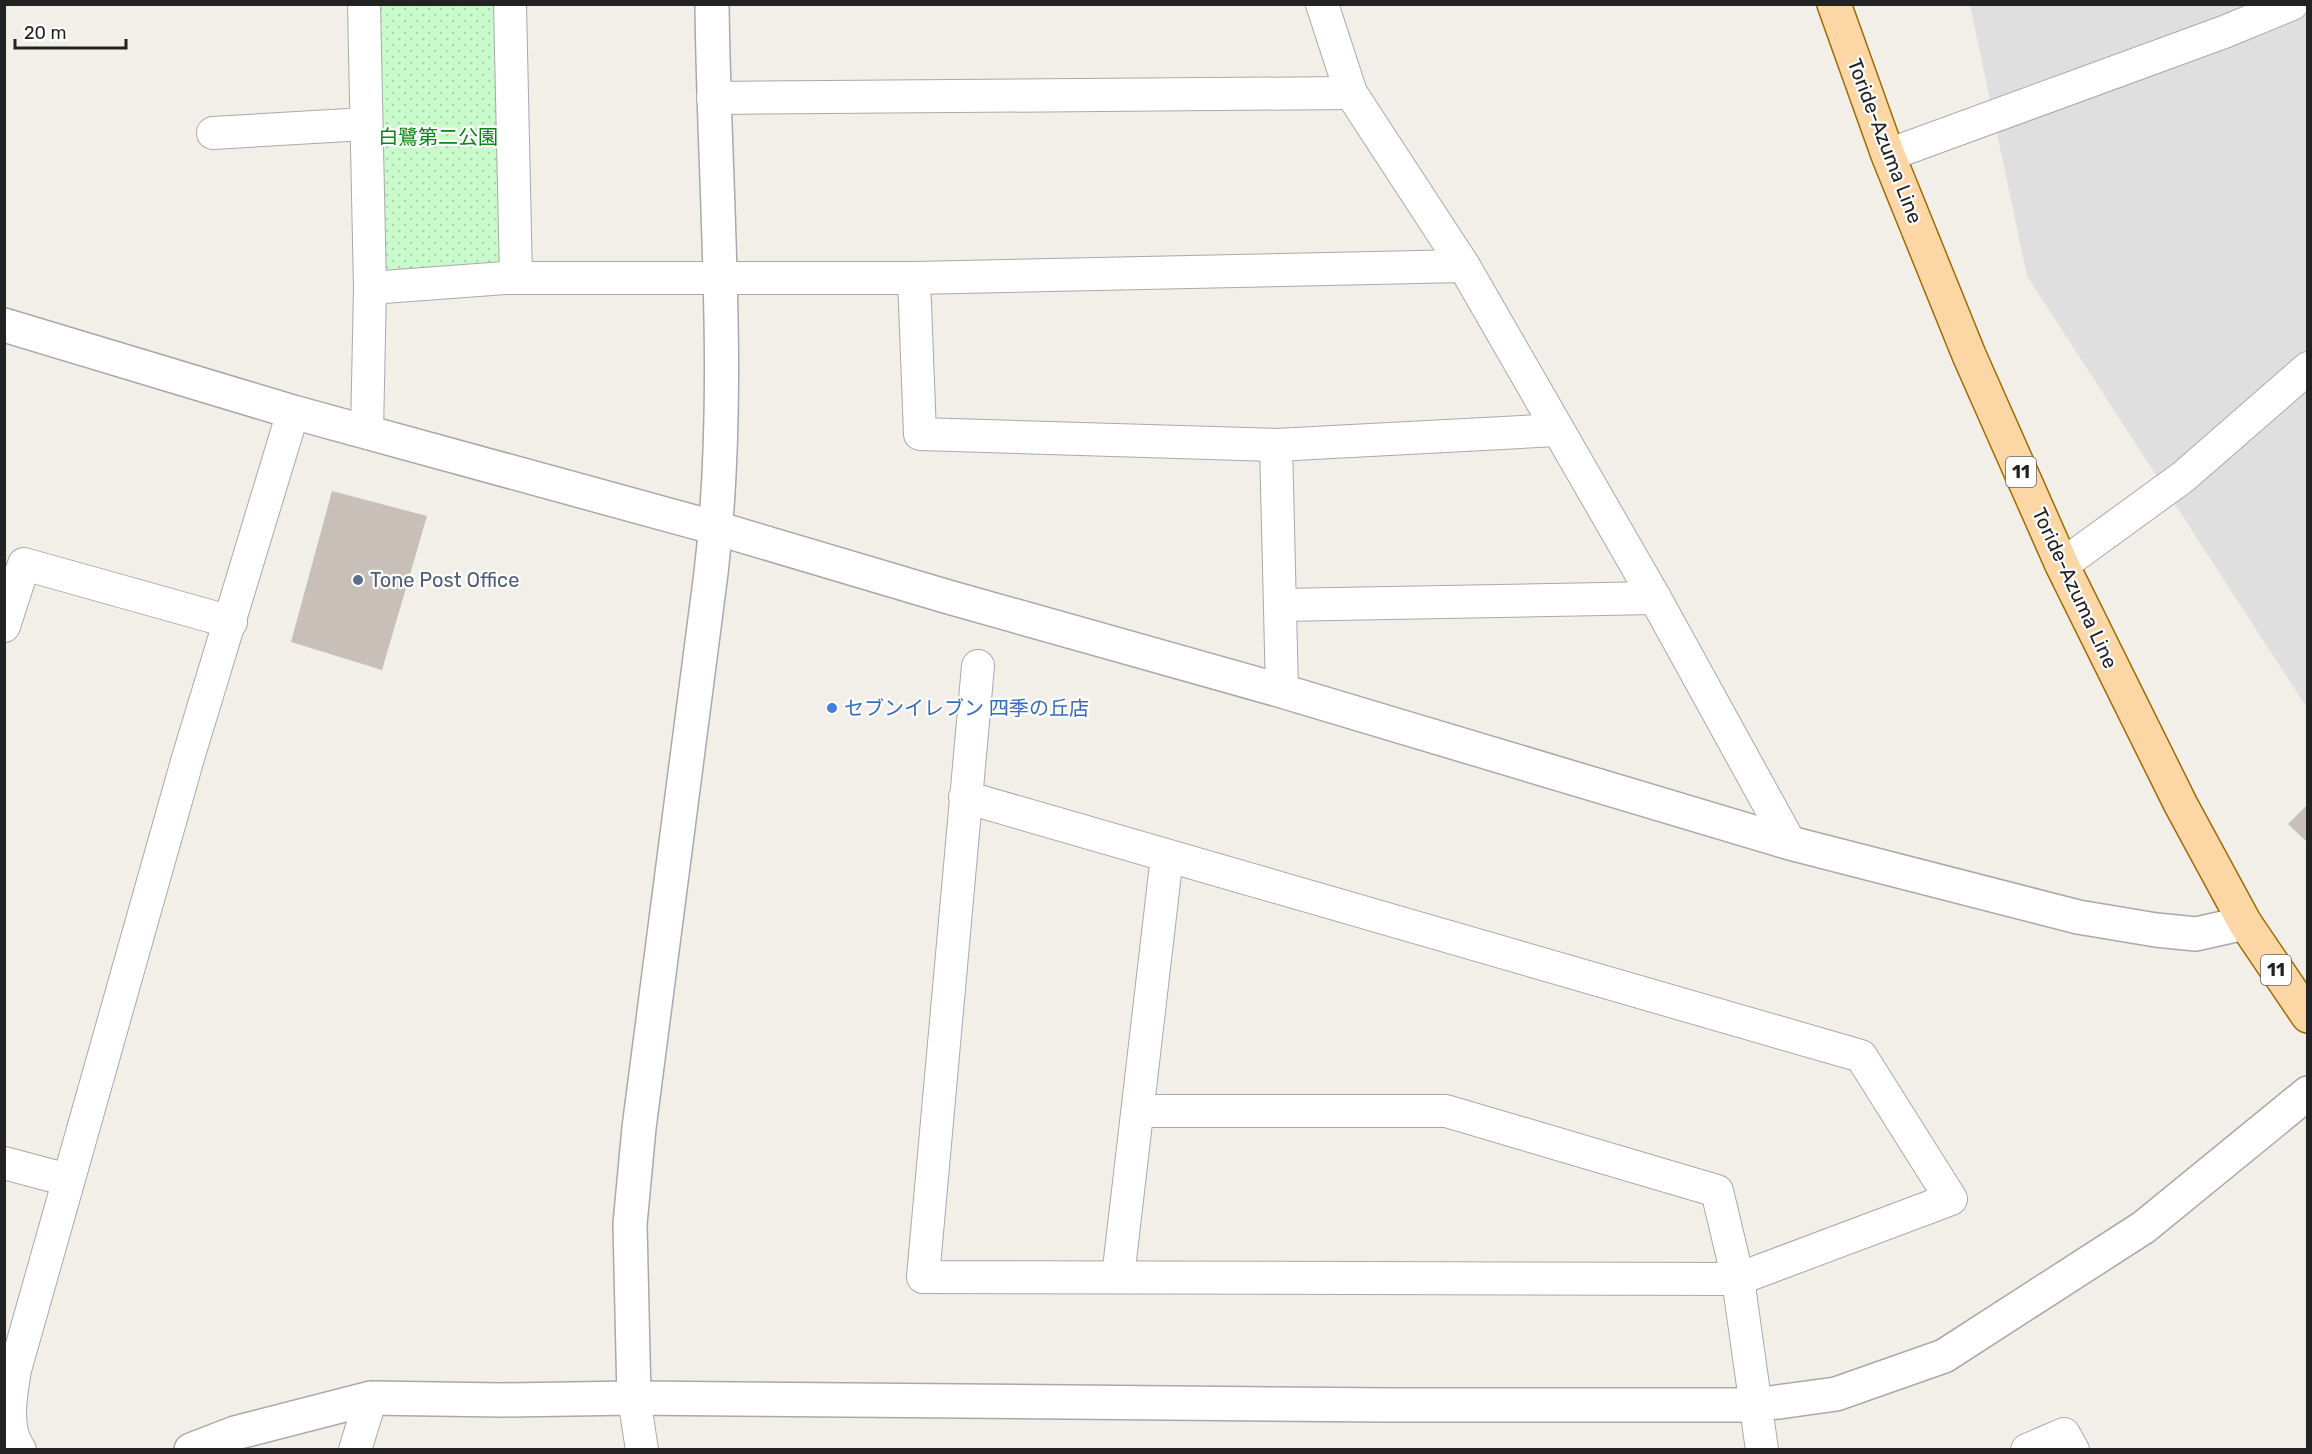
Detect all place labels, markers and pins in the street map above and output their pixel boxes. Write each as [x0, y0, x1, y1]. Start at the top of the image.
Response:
place label: Tone Post Office [370, 568, 519, 592]
marker: Tone Post Office [351, 573, 365, 587]
place label: セブンイレブン 四季の丘店 [844, 696, 1089, 720]
marker: セブンイレブン 四季の丘店 [825, 701, 839, 715]

